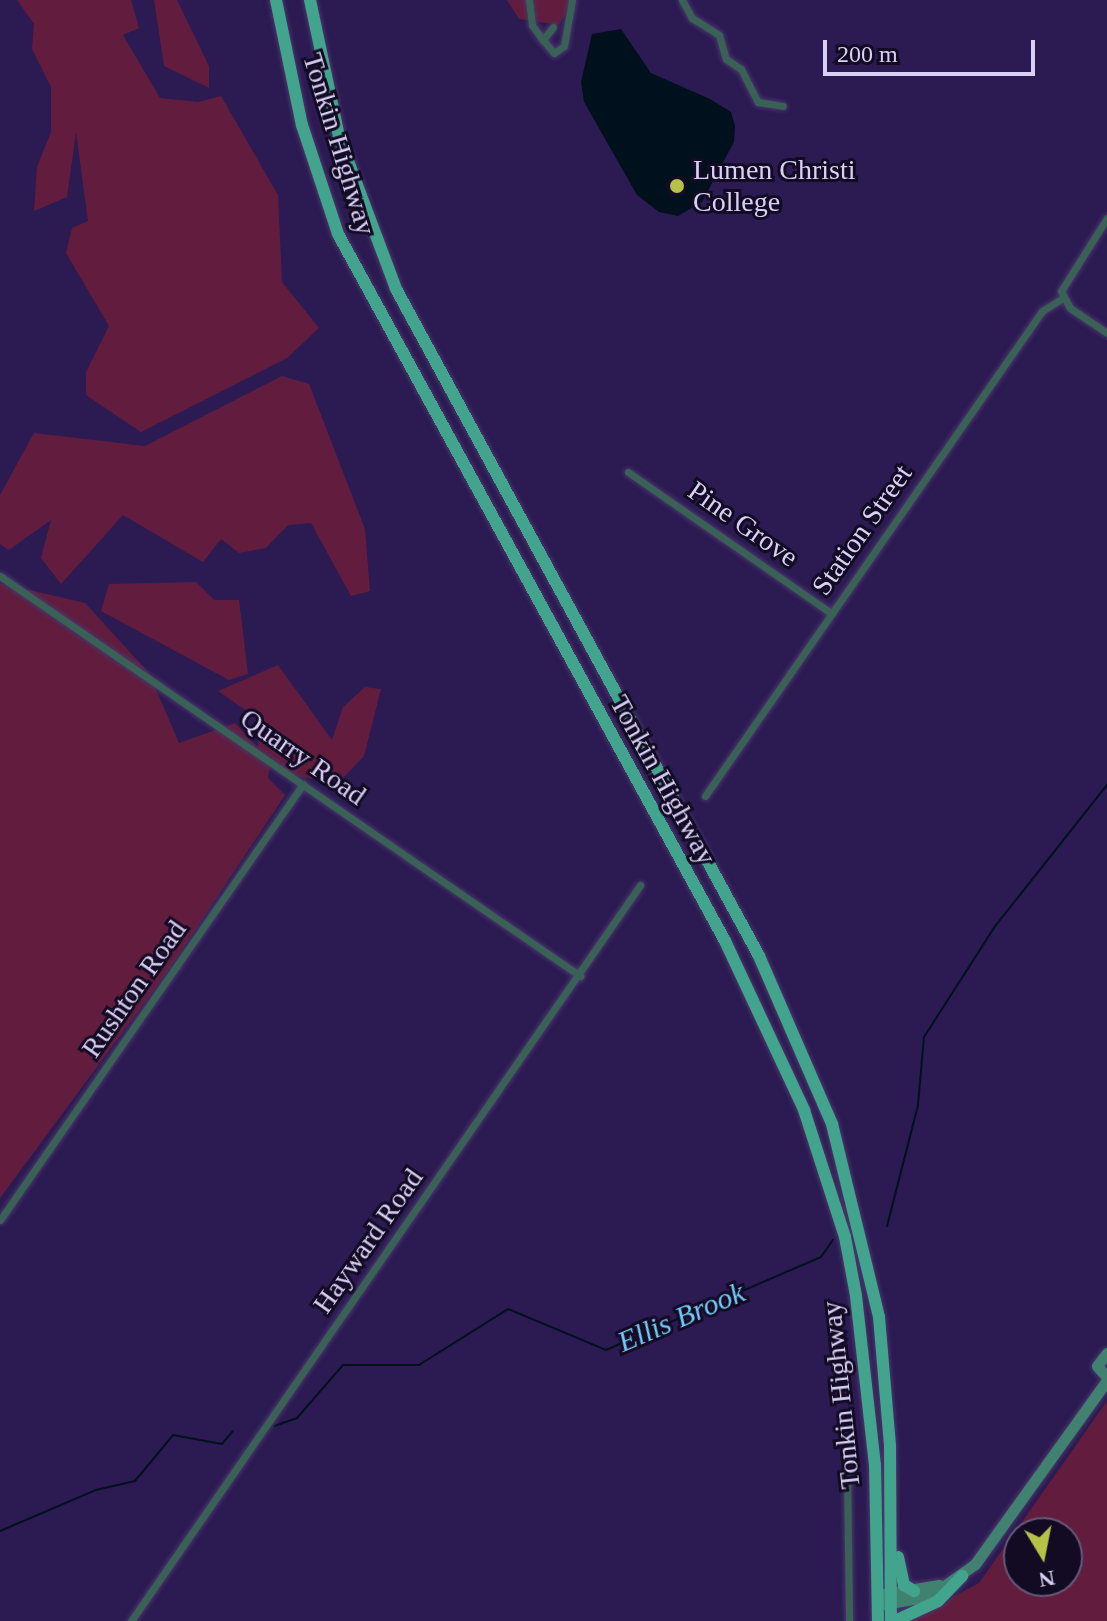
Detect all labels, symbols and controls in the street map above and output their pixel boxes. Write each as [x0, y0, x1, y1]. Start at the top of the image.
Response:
scale bar [827, 24, 1039, 74]
text: 200 m [837, 41, 898, 67]
street label: Tonkin Highway [295, 49, 383, 239]
place label: Lumen Christi College [693, 153, 856, 219]
marker: Lumen Christi College [668, 177, 686, 195]
street label: Station Street [805, 458, 919, 602]
street label: Pine Grove [681, 474, 805, 574]
street label: Tonkin Highway [603, 689, 723, 871]
street label: Quarry Road [234, 702, 372, 812]
street label: Rushton Road [75, 914, 193, 1064]
street label: Hayward Road [306, 1162, 430, 1320]
water label: Ellis Brook [612, 1274, 750, 1360]
street label: Tonkin Highway [814, 1299, 868, 1491]
north arrow [1003, 1517, 1083, 1597]
text: N [1037, 1565, 1057, 1593]

